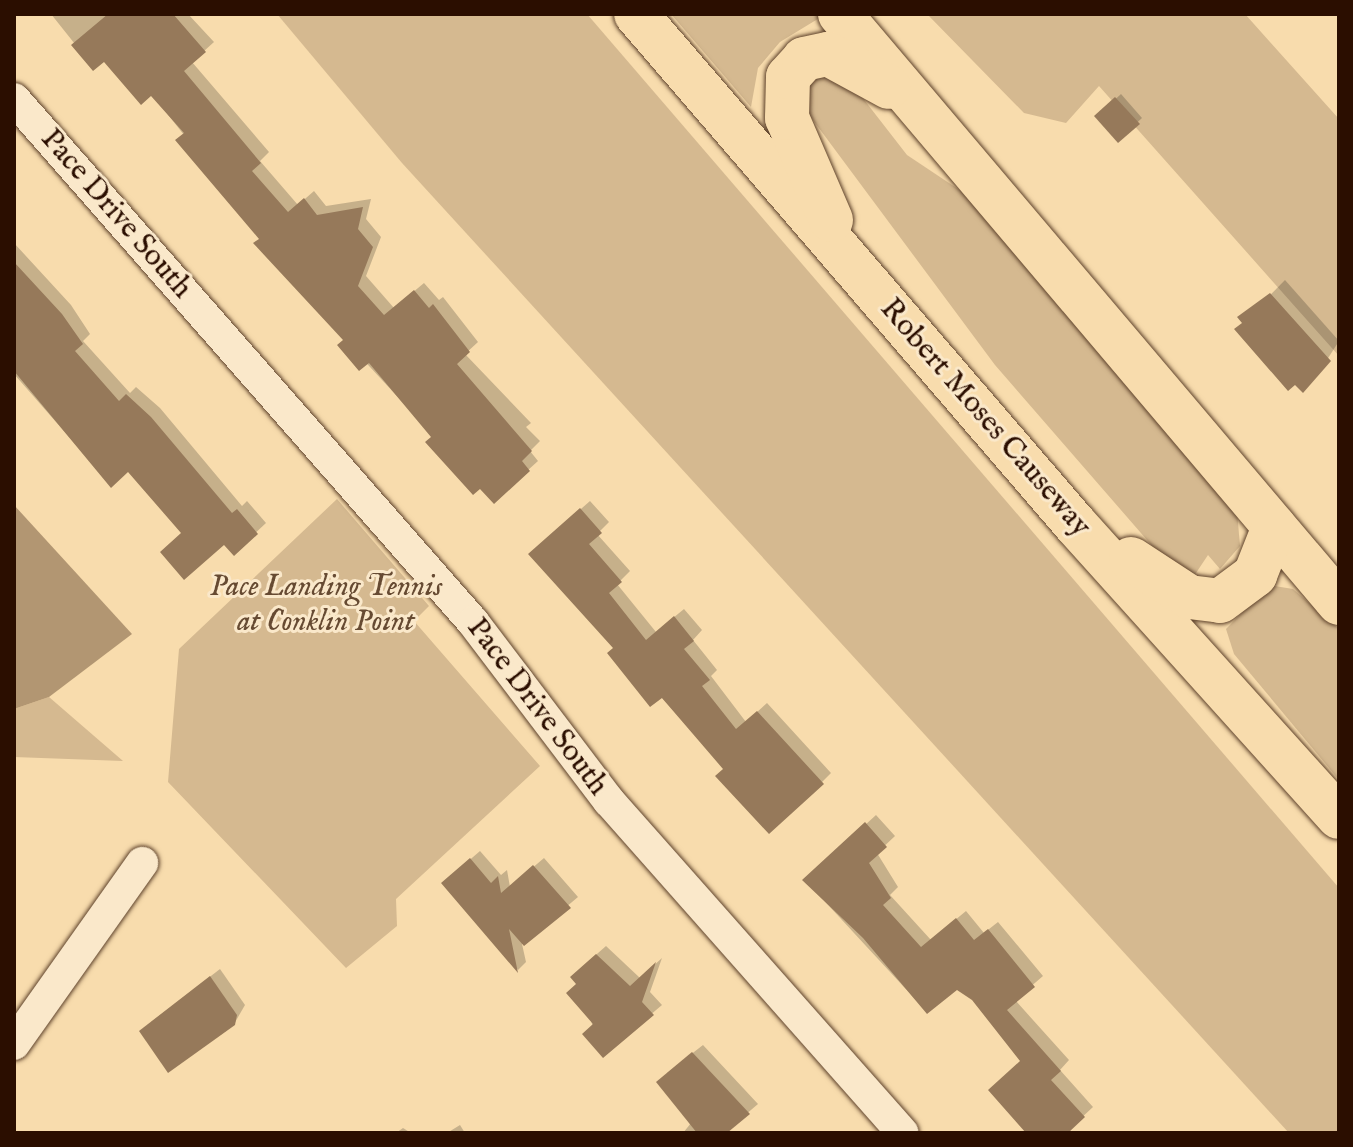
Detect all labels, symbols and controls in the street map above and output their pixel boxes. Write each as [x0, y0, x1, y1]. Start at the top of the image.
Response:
street label: Pace Drive South [33, 122, 199, 306]
street label: Robert Moses Causeway [872, 292, 1098, 544]
park label: Pace Landing Tennis at Conklin Point [210, 569, 442, 640]
street label: Pace Drive South [459, 611, 615, 803]

